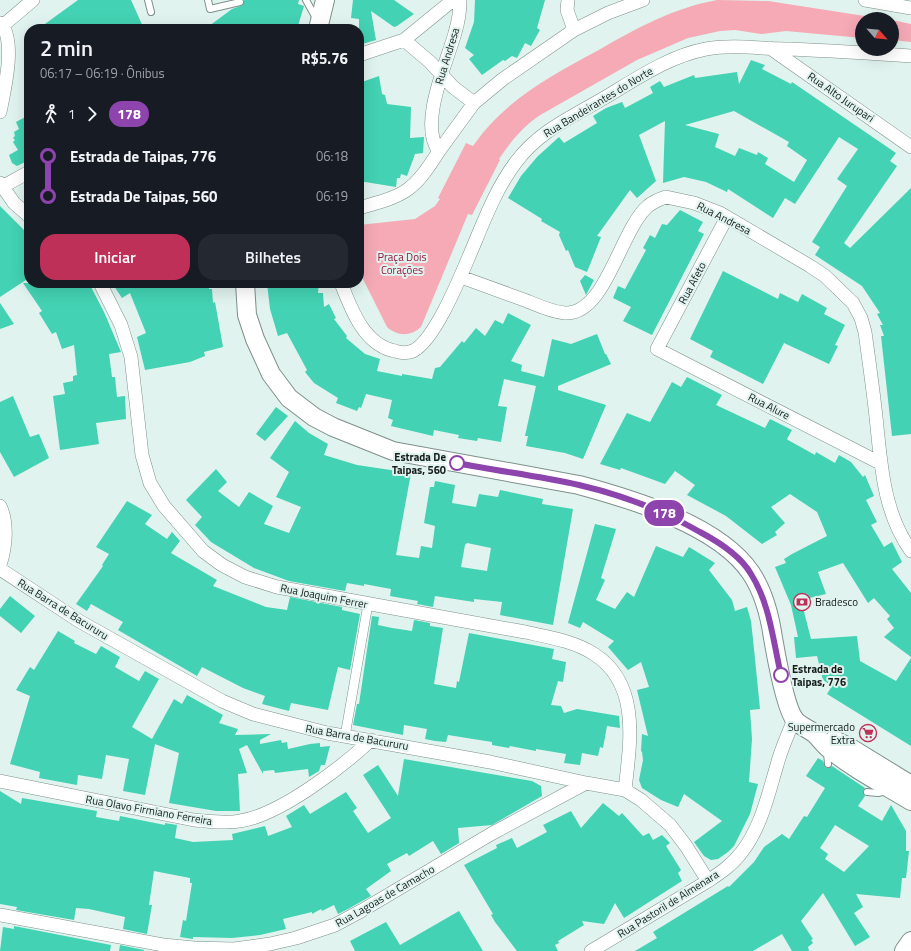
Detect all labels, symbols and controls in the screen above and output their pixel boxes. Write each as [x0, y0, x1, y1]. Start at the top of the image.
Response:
north arrow [855, 12, 899, 56]
map controls [855, 12, 899, 56]
street label: Rua Andresa [431, 25, 463, 86]
text: 2 min [40, 31, 93, 65]
text: R$5.76 [301, 47, 348, 70]
text: 06:17 – 06:19 · Ônibus [40, 63, 165, 83]
street label: Rua Bandeirantes do Norte [540, 63, 656, 141]
street label: Rua Alto Jurupari [805, 68, 877, 126]
icon: walk [40, 103, 62, 125]
icon: forward [81, 103, 103, 125]
text: 178 [117, 103, 141, 124]
text: 1 [68, 104, 75, 124]
text: Estrada de Taipas, 776 [70, 145, 216, 168]
text: 06:18 [316, 146, 348, 166]
text: Estrada De Taipas, 560 [70, 185, 218, 208]
text: 06:19 [316, 186, 348, 206]
street label: Rua Andresa [694, 198, 754, 239]
button: Iniciar [40, 234, 190, 280]
button: Bilhetes [198, 234, 348, 280]
park label: Praça Dois Corações [378, 249, 427, 278]
street label: Rua Afeto [674, 259, 710, 307]
street label: Rua Alure [745, 389, 793, 423]
place label: Estrada De Taipas, 560 [392, 449, 446, 478]
marker: Estrada De Taipas, 560 [449, 455, 465, 471]
line badge: 178 [641, 500, 687, 526]
text: 178 [652, 502, 676, 523]
street label: Rua Barra de Bacururu [15, 575, 112, 644]
street label: Rua Joaquim Ferrer [279, 580, 369, 612]
bank icon: Bradesco [792, 592, 812, 612]
place label: Bradesco [815, 594, 858, 610]
place label: Estrada de Taipas, 776 [792, 661, 846, 690]
marker: Estrada de Taipas, 776 [773, 667, 789, 683]
place label: Supermercado Extra [788, 719, 855, 748]
street label: Rua Barra de Bacururu [304, 720, 410, 754]
supermarket icon: Supermercado Extra [858, 723, 878, 743]
street label: Rua Olavo Firmiano Ferreira [84, 791, 214, 829]
street label: Rua Lagoas de Camacho [332, 861, 438, 931]
street label: Rua Pastoril de Almenara [614, 866, 722, 942]

